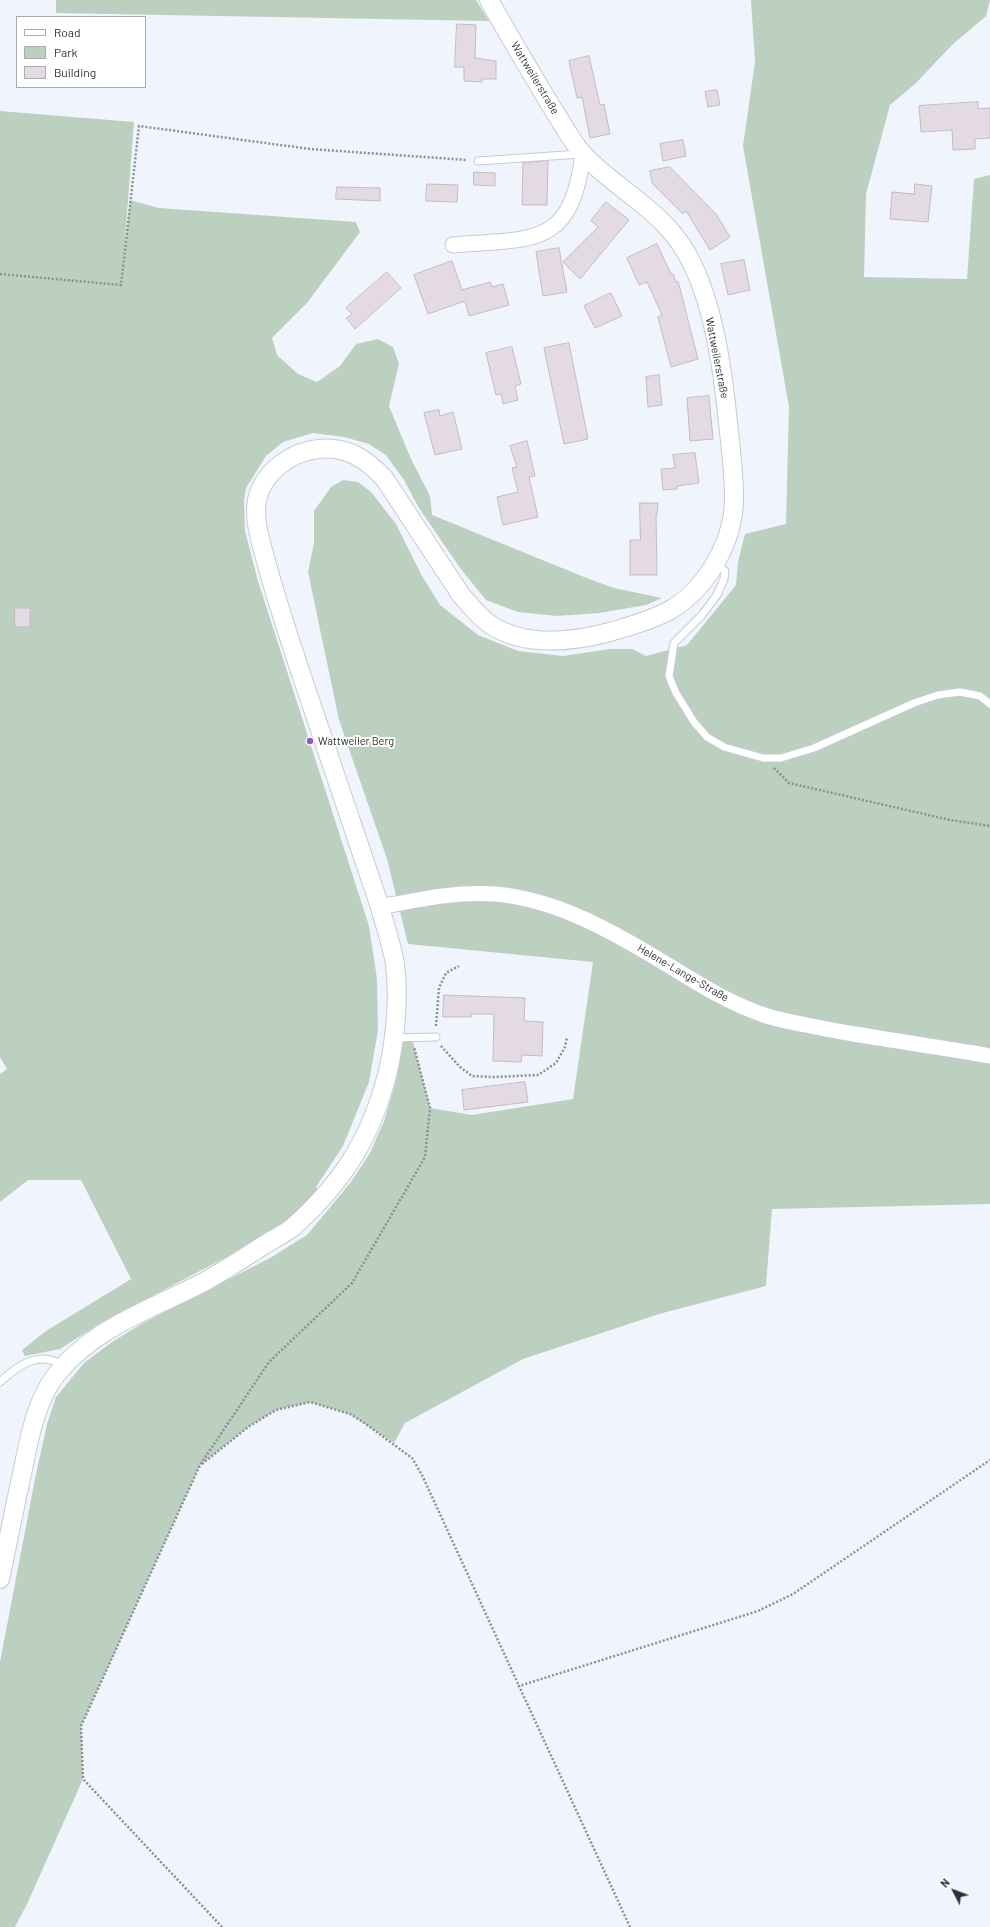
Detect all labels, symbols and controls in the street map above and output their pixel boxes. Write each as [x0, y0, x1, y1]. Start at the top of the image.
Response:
legend [16, 16, 146, 88]
text: Road [54, 25, 81, 39]
street label: Wattweilerstraße [508, 39, 562, 117]
text: Park [54, 45, 78, 59]
text: Building [54, 65, 96, 79]
street label: Wattweilerstraße [703, 316, 731, 400]
place label: Wattweiler Berg [318, 734, 394, 748]
marker: Wattweiler Berg [305, 736, 315, 746]
street label: Helene-Lange-Straße [635, 941, 731, 1005]
north arrow [934, 1871, 974, 1911]
text: N [937, 1876, 952, 1890]

